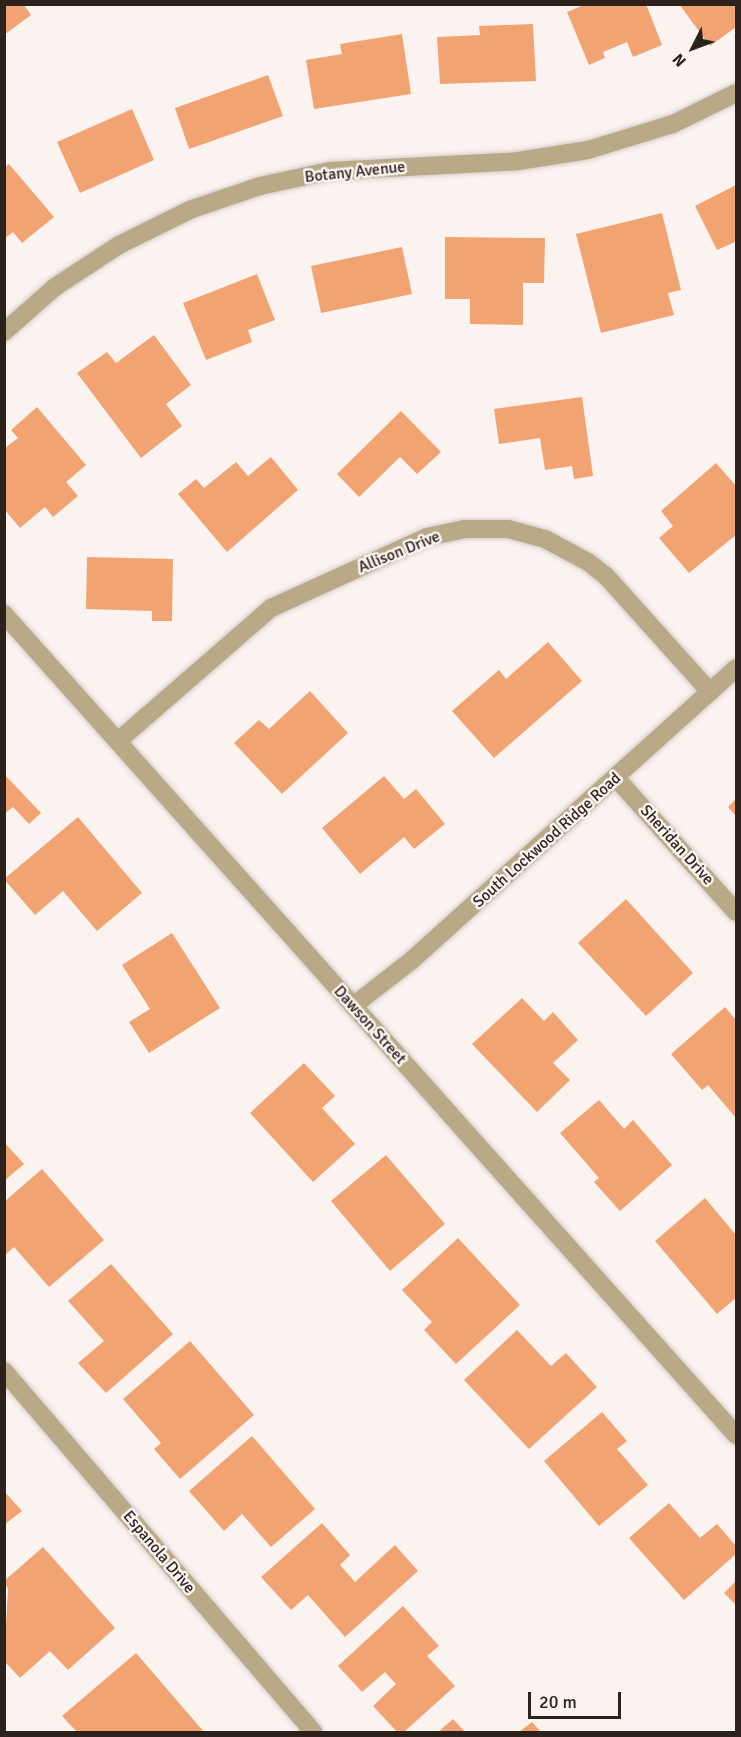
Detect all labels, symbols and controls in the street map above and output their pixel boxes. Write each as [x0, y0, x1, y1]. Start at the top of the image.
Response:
north arrow [663, 18, 723, 78]
text: N [668, 49, 691, 71]
street label: Botany Avenue [304, 157, 406, 187]
street label: Allison Drive [355, 527, 443, 577]
street label: South Lockwood Ridge Road [469, 769, 625, 911]
street label: Sheridan Drive [636, 801, 718, 889]
street label: Dawson Street [330, 982, 410, 1068]
street label: Espanola Drive [119, 1507, 199, 1597]
scale bar [531, 1680, 624, 1718]
text: 20 m [539, 1691, 577, 1713]

